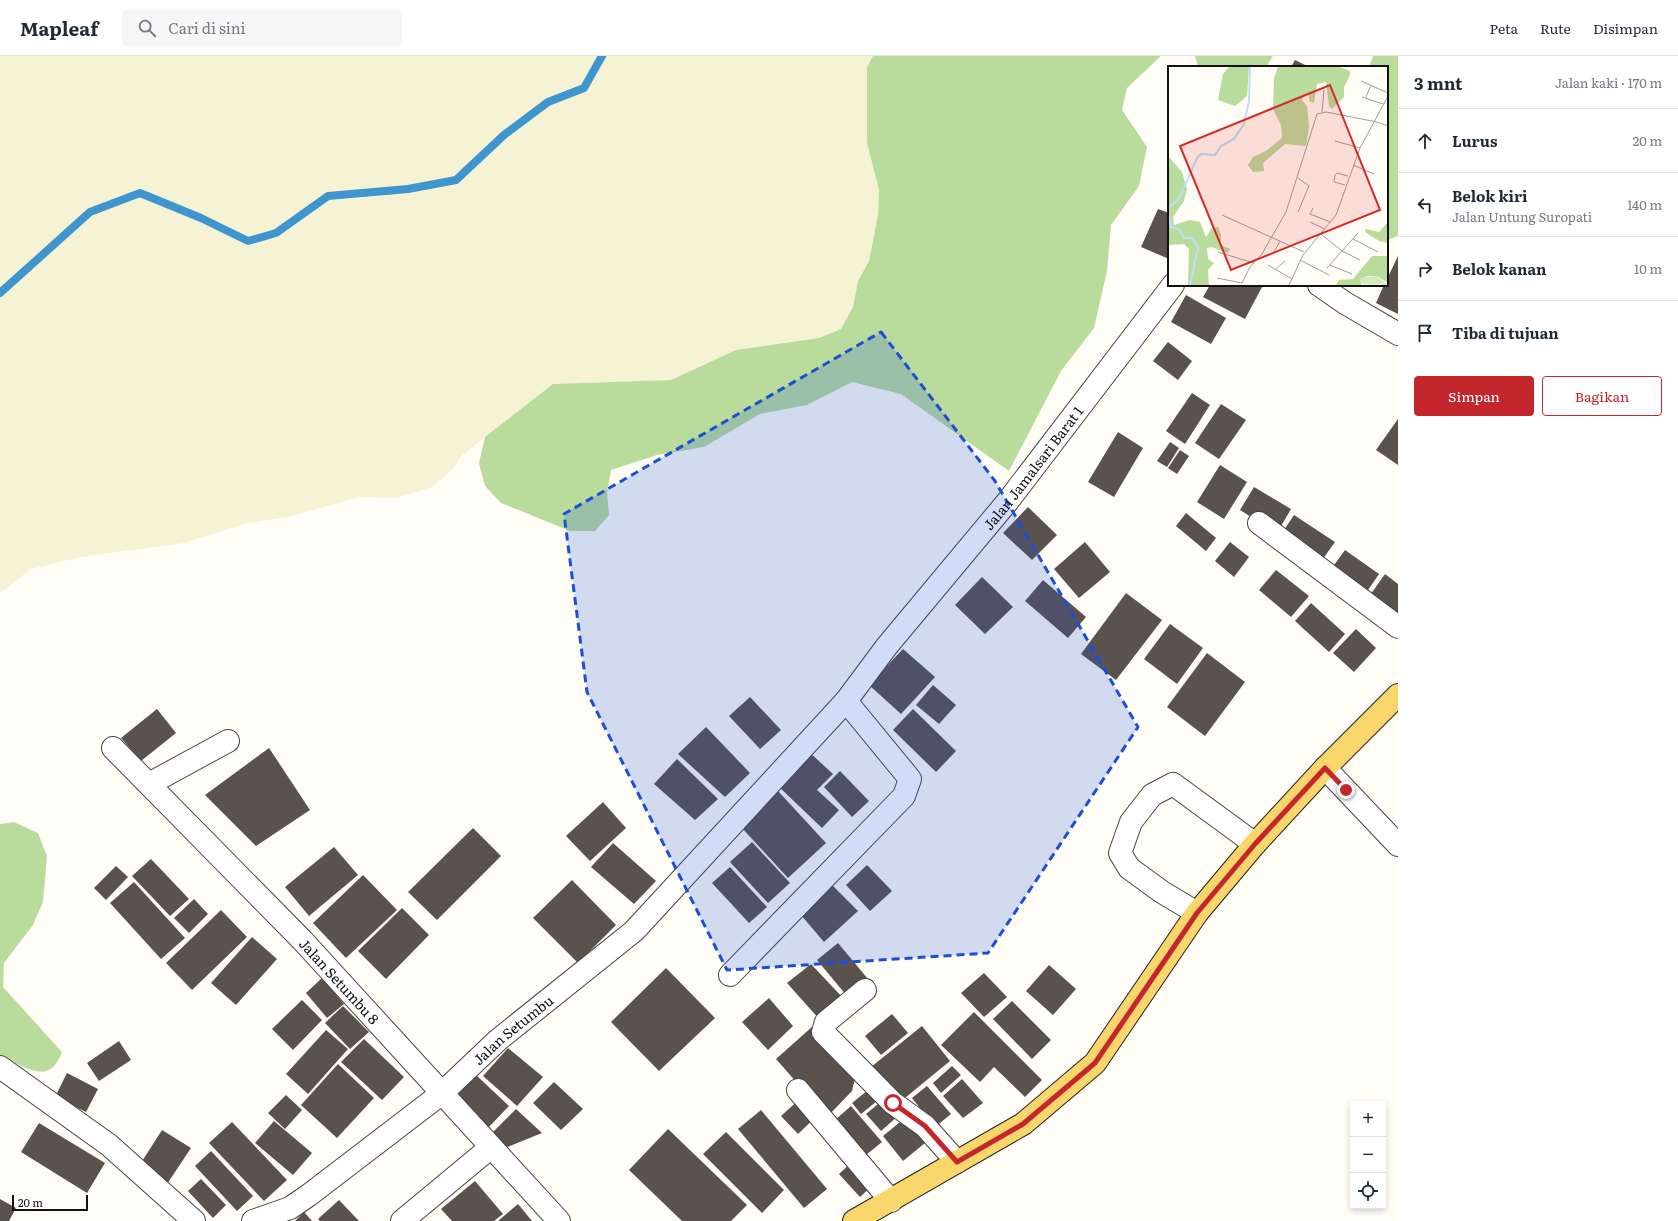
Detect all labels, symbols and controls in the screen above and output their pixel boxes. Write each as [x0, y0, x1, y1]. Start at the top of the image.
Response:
search box [122, 10, 402, 46]
text: Mapleaf [20, 14, 98, 42]
text: Cari di sini [168, 16, 246, 39]
icon: search [136, 17, 158, 39]
text: Peta [1489, 18, 1518, 38]
text: Rute [1540, 18, 1571, 38]
text: Disimpan [1593, 18, 1658, 38]
inset map [1168, 66, 1388, 286]
text: 3 mnt [1414, 70, 1463, 95]
text: Jalan kaki · 170 m [1555, 73, 1662, 92]
text: Lurus [1452, 129, 1497, 152]
icon: ahead [1414, 130, 1436, 152]
text: 20 m [1633, 131, 1662, 150]
text: Belok kiri [1452, 184, 1528, 207]
icon: left [1414, 194, 1436, 216]
text: 140 m [1627, 195, 1662, 214]
text: Jalan Untung Suropati [1452, 207, 1592, 226]
text: Belok kanan [1452, 257, 1546, 280]
icon: right [1414, 258, 1436, 280]
text: 10 m [1634, 259, 1662, 278]
text: Tiba di tujuan [1452, 321, 1559, 344]
icon: arrive [1414, 322, 1436, 344]
button: Simpan [1414, 376, 1534, 416]
button: Bagikan [1542, 376, 1662, 416]
street label: Jalan Jamalsari Barat 1 [978, 401, 1087, 534]
route end [1337, 781, 1355, 799]
street label: Jalan Setumbu 8 [295, 934, 384, 1028]
street label: Jalan Setumbu [468, 990, 557, 1069]
route start [884, 1094, 902, 1112]
map controls [1350, 1101, 1386, 1209]
button: + [1350, 1101, 1386, 1137]
button: − [1350, 1137, 1386, 1173]
button: locate [1350, 1173, 1386, 1209]
scale bar [12, 1193, 88, 1212]
text: 20 m [18, 1194, 43, 1210]

